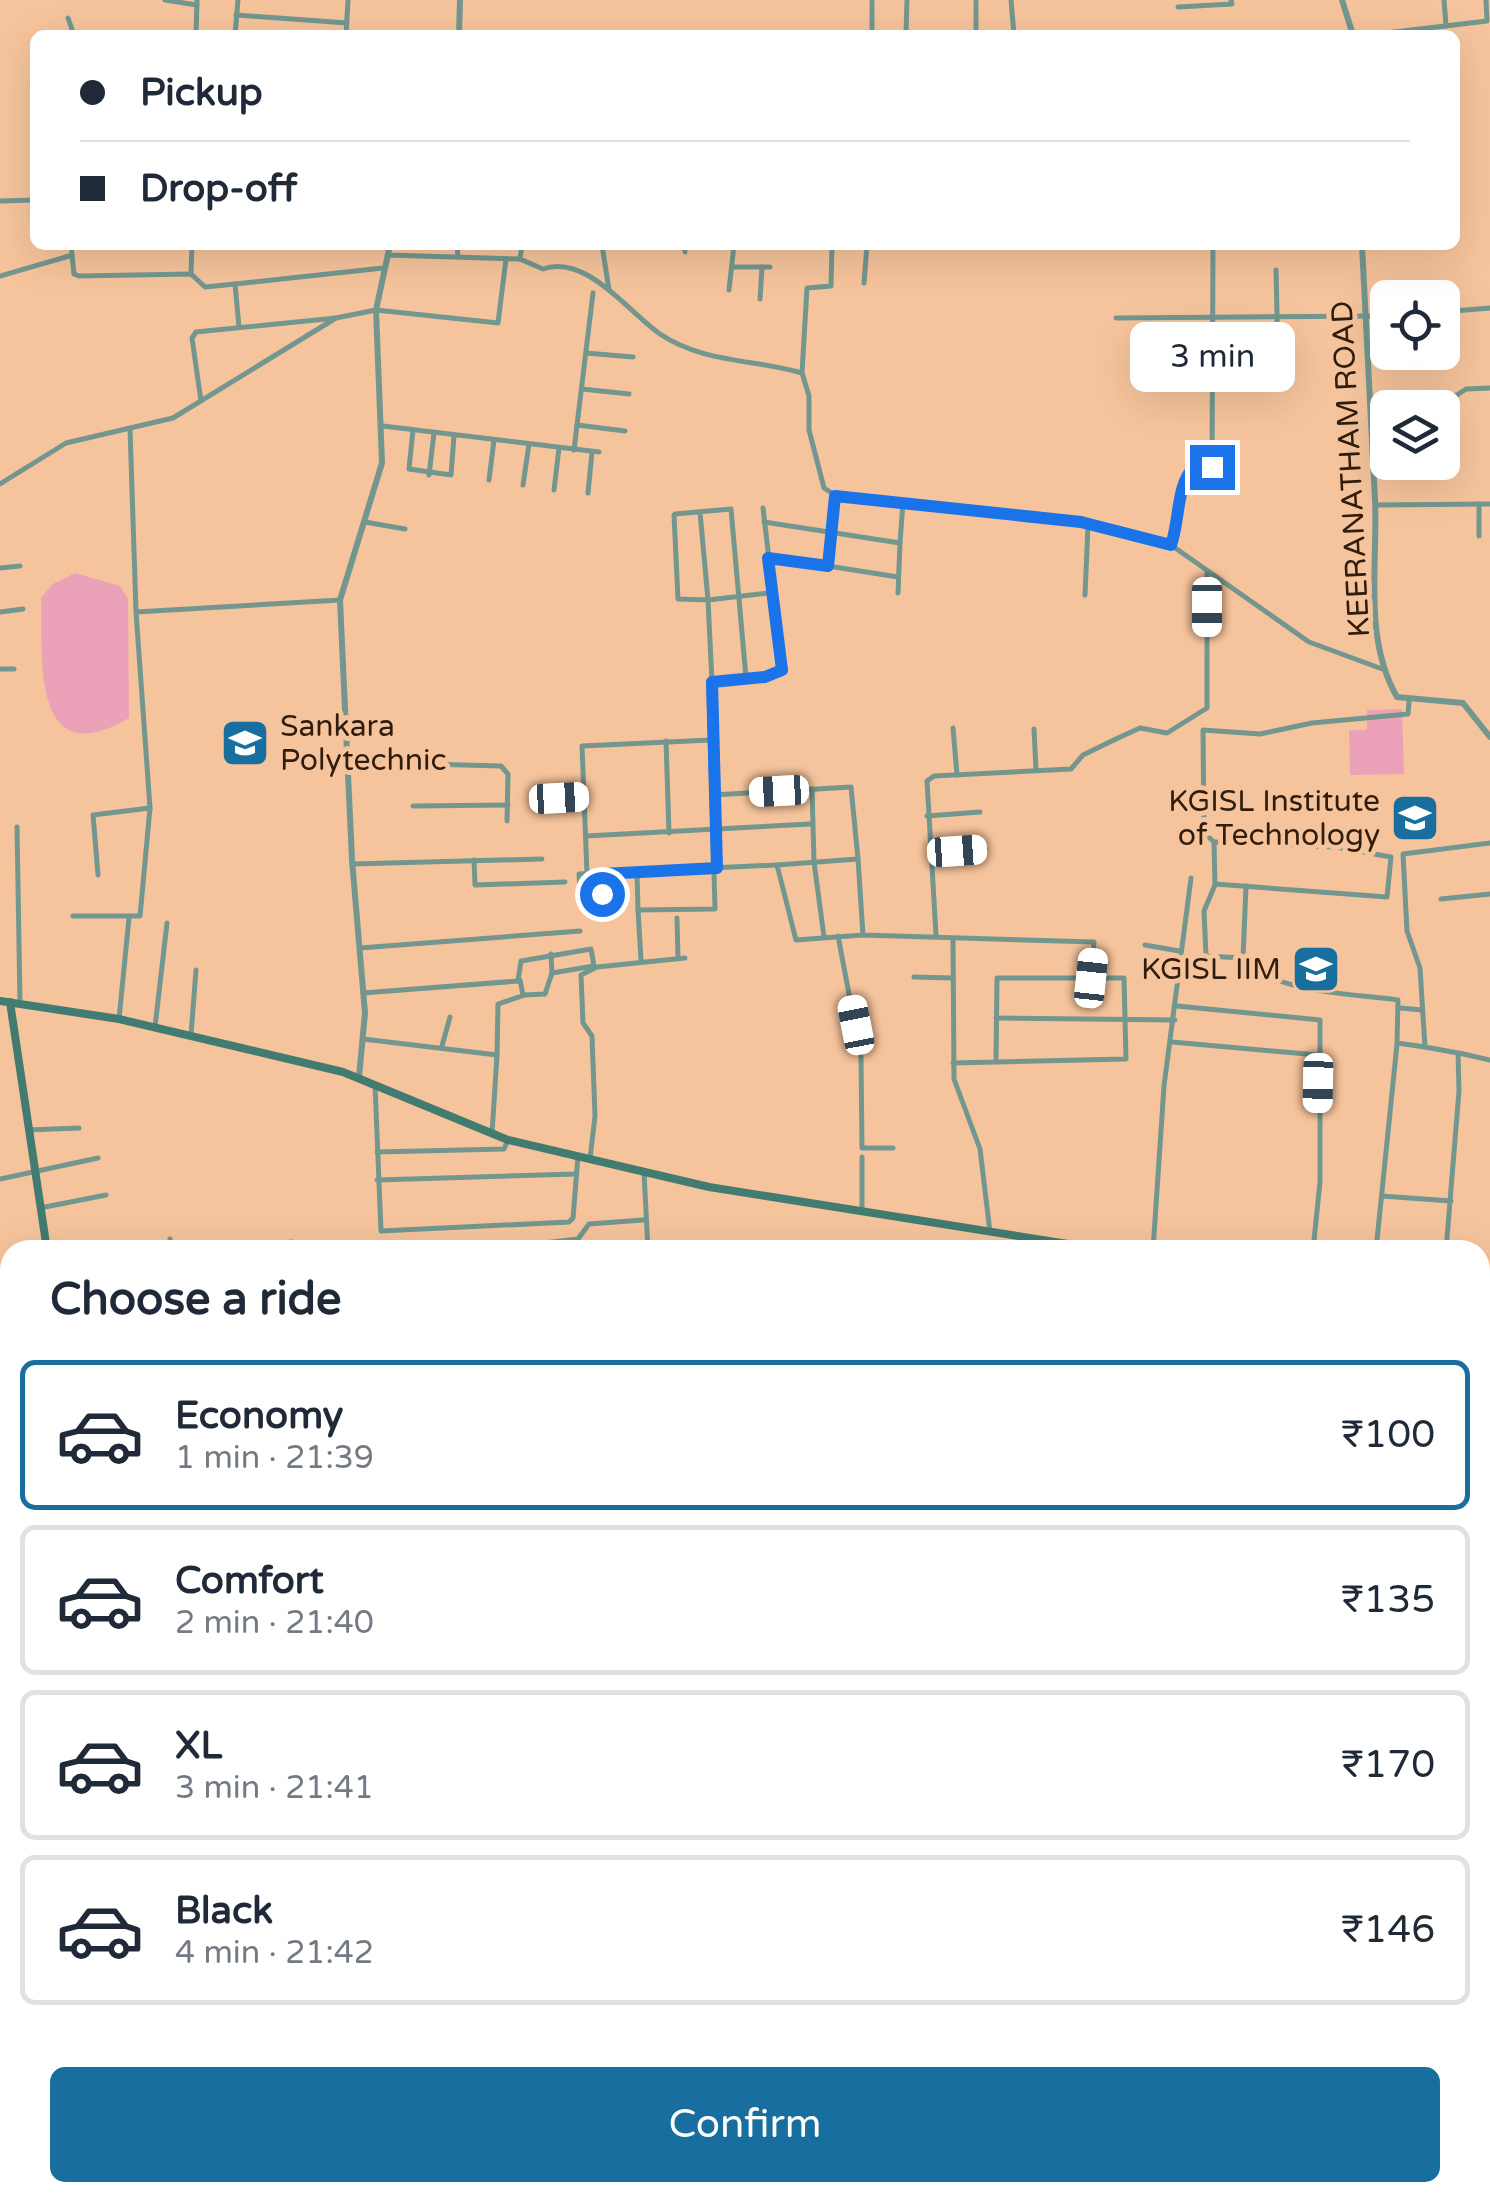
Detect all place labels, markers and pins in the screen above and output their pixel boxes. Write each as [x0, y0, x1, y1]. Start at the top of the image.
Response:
place label: Sankara Polytechnic [280, 708, 446, 779]
school or university icon: Sankara Polytechnic [219, 717, 271, 769]
place label: KGISL Institute of Technology [1168, 783, 1380, 854]
school or university icon: KGISL Institute of Technology [1389, 792, 1441, 844]
school or university icon: KGISL IIM [1290, 943, 1342, 995]
place label: KGISL IIM [1141, 951, 1281, 988]

